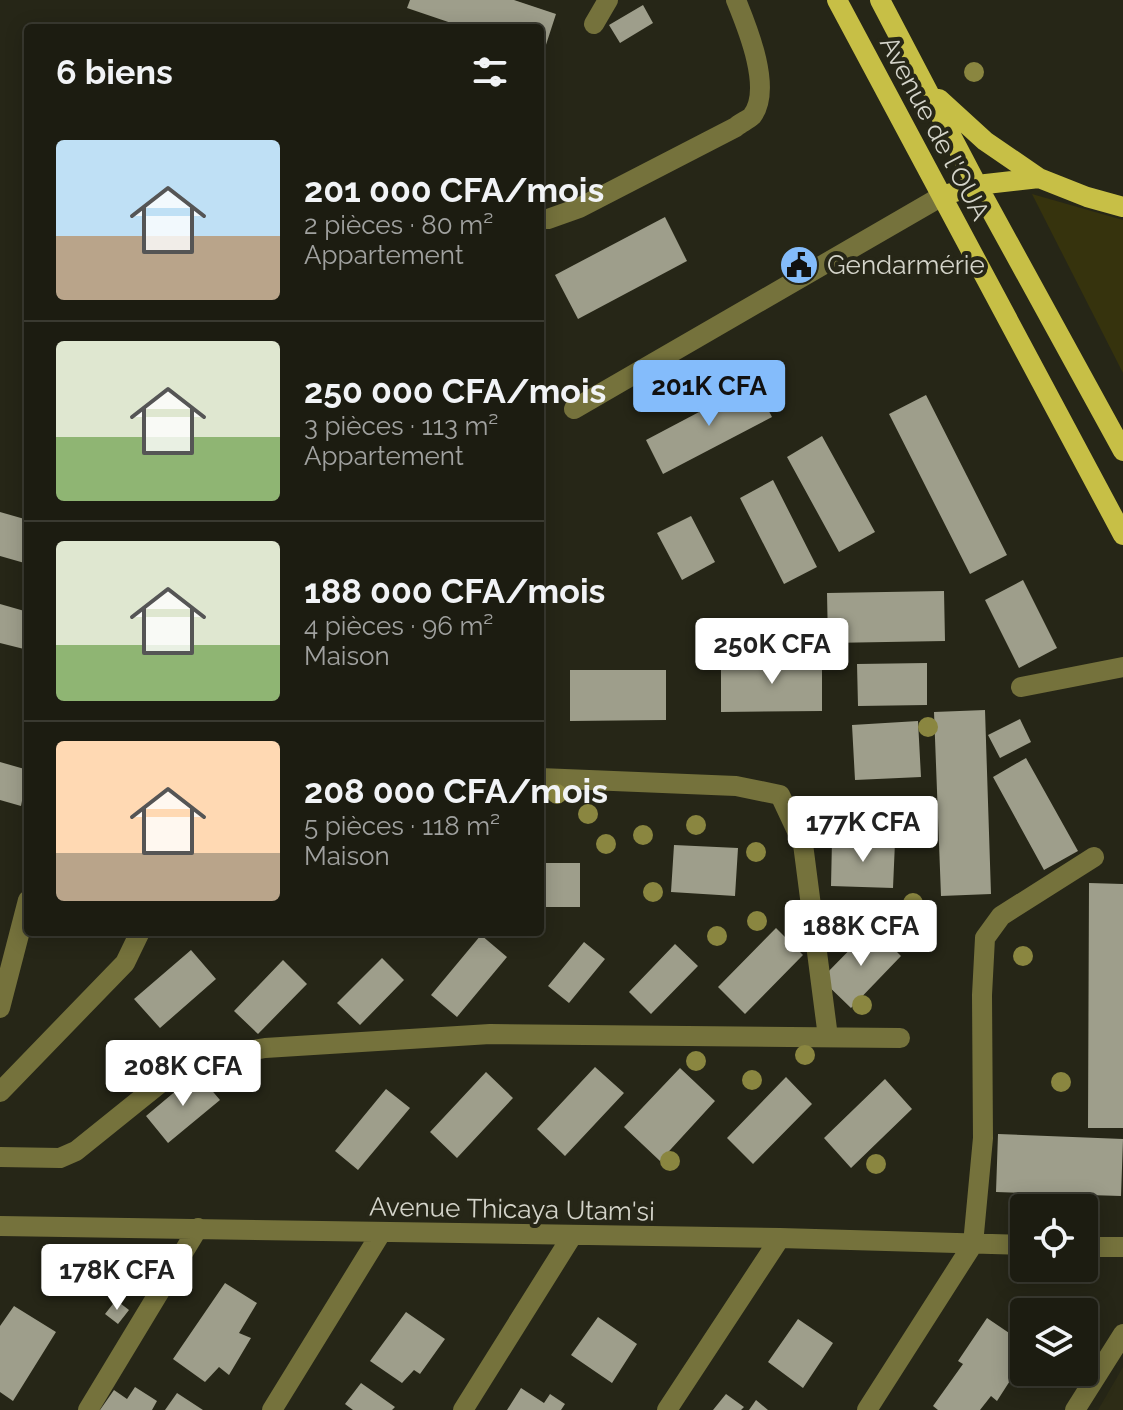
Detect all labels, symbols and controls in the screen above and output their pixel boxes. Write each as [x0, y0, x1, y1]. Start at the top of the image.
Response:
street label: Avenue de l'OUA [874, 31, 996, 225]
icon: filters [468, 50, 512, 94]
text: 6 biens [56, 52, 173, 92]
text: 201 000 CFA/mois [304, 170, 604, 210]
icon: home [120, 172, 216, 268]
text: 2 pièces · 80 m² [304, 210, 493, 240]
text: Appartement [304, 240, 464, 270]
public building icon: Gendarmérie [778, 244, 820, 286]
place label: Gendarmérie [827, 250, 985, 280]
pin: 201K CFA [626, 360, 792, 428]
text: 250 000 CFA/mois [304, 371, 606, 411]
text: 201K CFA [651, 371, 767, 401]
icon: home [120, 373, 216, 469]
text: 3 pièces · 113 m² [304, 411, 498, 441]
text: Appartement [304, 441, 464, 471]
text: 188 000 CFA/mois [304, 571, 605, 611]
icon: home [120, 573, 216, 669]
text: 4 pièces · 96 m² [304, 611, 493, 641]
pin: 250K CFA [689, 618, 855, 686]
text: 250K CFA [713, 629, 831, 659]
text: Maison [304, 641, 390, 671]
text: 208 000 CFA/mois [304, 771, 608, 811]
icon: home [120, 773, 216, 869]
pin: 177K CFA [780, 796, 946, 864]
text: 177K CFA [806, 807, 920, 837]
text: 5 pièces · 118 m² [304, 811, 500, 841]
text: Maison [304, 841, 390, 871]
pin: 188K CFA [778, 900, 944, 968]
text: 188K CFA [803, 911, 919, 941]
pin: 208K CFA [100, 1040, 266, 1108]
text: 208K CFA [124, 1051, 242, 1081]
street label: Avenue Thicaya Utam'si [369, 1192, 655, 1226]
map controls [1010, 1194, 1098, 1386]
button: locate [1010, 1194, 1098, 1282]
pin: 178K CFA [34, 1244, 200, 1312]
text: 178K CFA [59, 1255, 175, 1285]
button: layers [1010, 1298, 1098, 1386]

